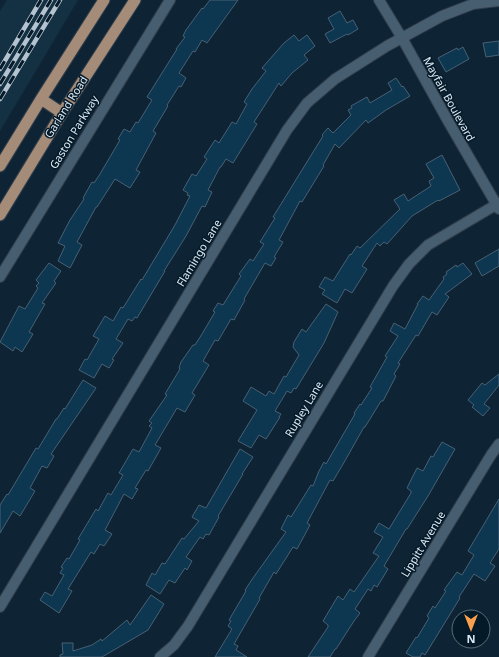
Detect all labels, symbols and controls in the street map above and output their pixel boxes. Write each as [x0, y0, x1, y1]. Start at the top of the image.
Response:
street label: Mayfair Boulevard [420, 54, 479, 144]
street label: Garland Road [41, 73, 91, 141]
street label: Gaston Parkway [46, 92, 102, 171]
street label: Flamingo Lane [173, 216, 225, 289]
street label: Rupley Lane [281, 378, 326, 439]
street label: Lippitt Avenue [397, 508, 448, 579]
north arrow [451, 609, 491, 649]
text: N [467, 632, 475, 647]

